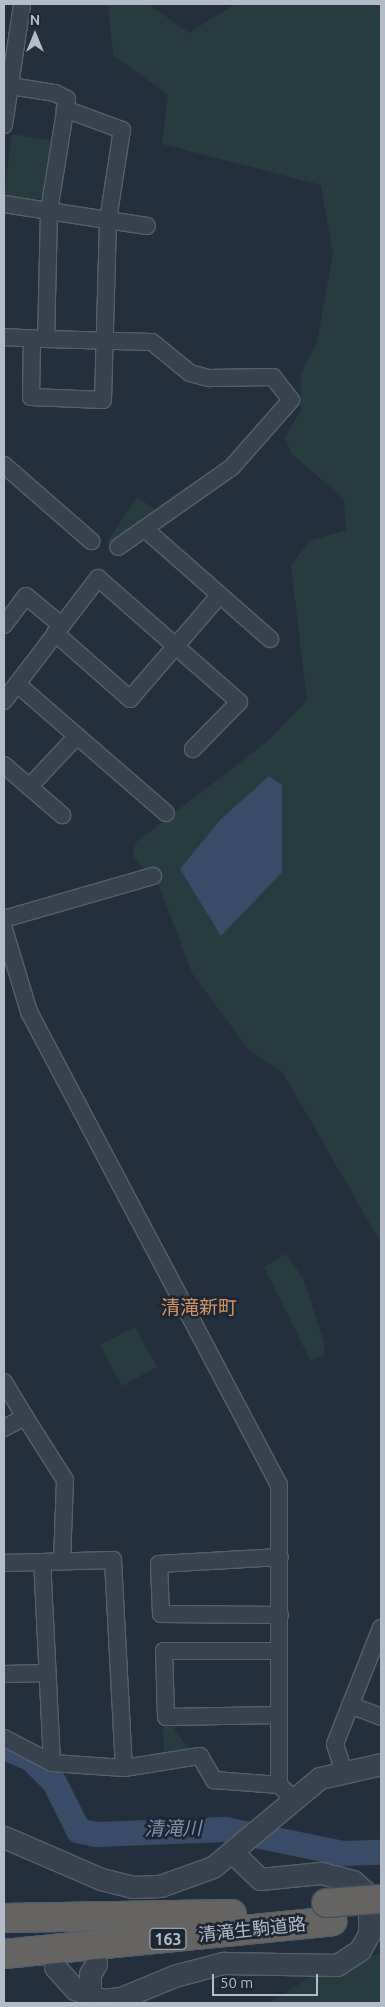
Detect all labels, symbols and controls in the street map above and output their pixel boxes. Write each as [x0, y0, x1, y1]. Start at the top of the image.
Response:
north arrow [10, 10, 60, 60]
text: N [30, 12, 40, 28]
district label: 清滝新町 [161, 1297, 237, 1319]
water label: 清滝川 [144, 1817, 202, 1841]
street label: 清滝生駒道路 [197, 1913, 307, 1945]
road number: 163 [149, 1926, 187, 1952]
scale bar [215, 1964, 321, 1996]
text: 50 m [220, 1974, 253, 1991]

